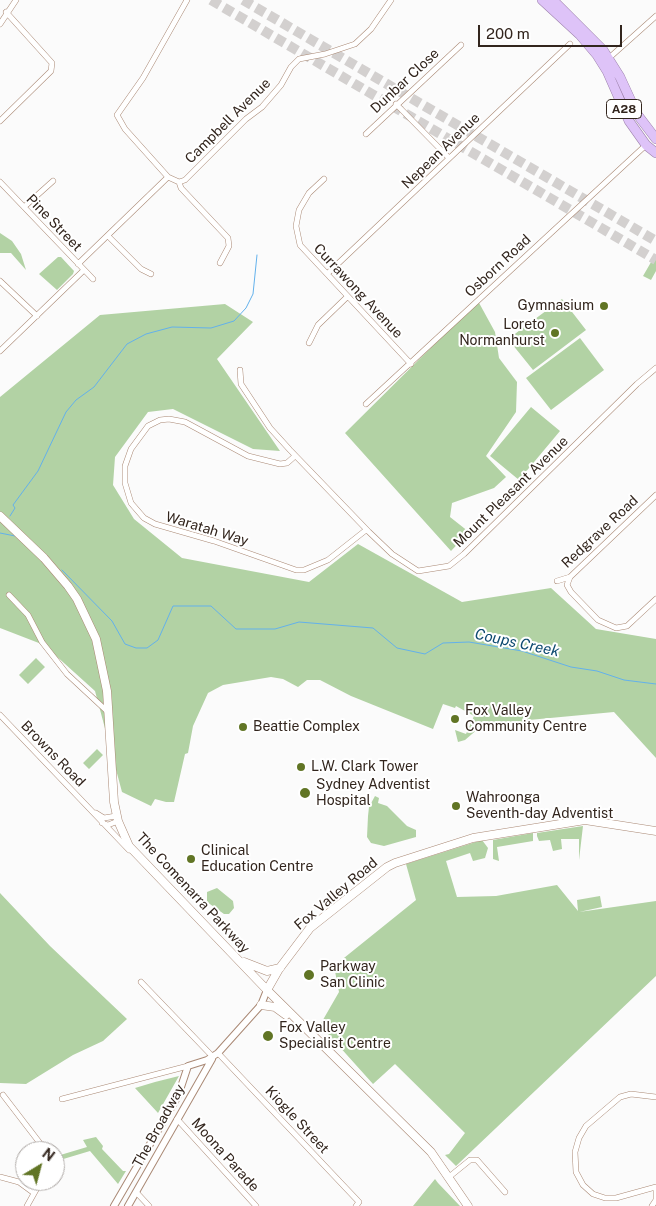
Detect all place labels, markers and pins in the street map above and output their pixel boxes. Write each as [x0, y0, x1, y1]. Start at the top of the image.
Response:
place label: Gymnasium [518, 298, 594, 314]
marker: Gymnasium [598, 300, 610, 312]
place label: Loreto Normanhurst [459, 317, 545, 350]
marker: Loreto Normanhurst [549, 327, 561, 339]
place label: Fox Valley Community Centre [465, 703, 587, 736]
marker: Fox Valley Community Centre [449, 713, 461, 725]
place label: Beattie Complex [253, 719, 360, 735]
marker: Beattie Complex [237, 721, 249, 733]
place label: L.W. Clark Tower [311, 759, 419, 775]
marker: L.W. Clark Tower [295, 761, 307, 773]
place label: Sydney Adventist Hospital [316, 777, 430, 810]
marker: Sydney Adventist Hospital [298, 786, 312, 800]
place label: Wahroonga Seventh-day Adventist [466, 790, 613, 822]
marker: Wahroonga Seventh-day Adventist [450, 800, 462, 812]
place label: Clinical Education Centre [201, 843, 313, 876]
marker: Clinical Education Centre [185, 853, 197, 865]
place label: Parkway San Clinic [320, 959, 385, 992]
marker: Parkway San Clinic [302, 968, 316, 982]
place label: Fox Valley Specialist Centre [279, 1020, 391, 1052]
marker: Fox Valley Specialist Centre [261, 1029, 275, 1043]

